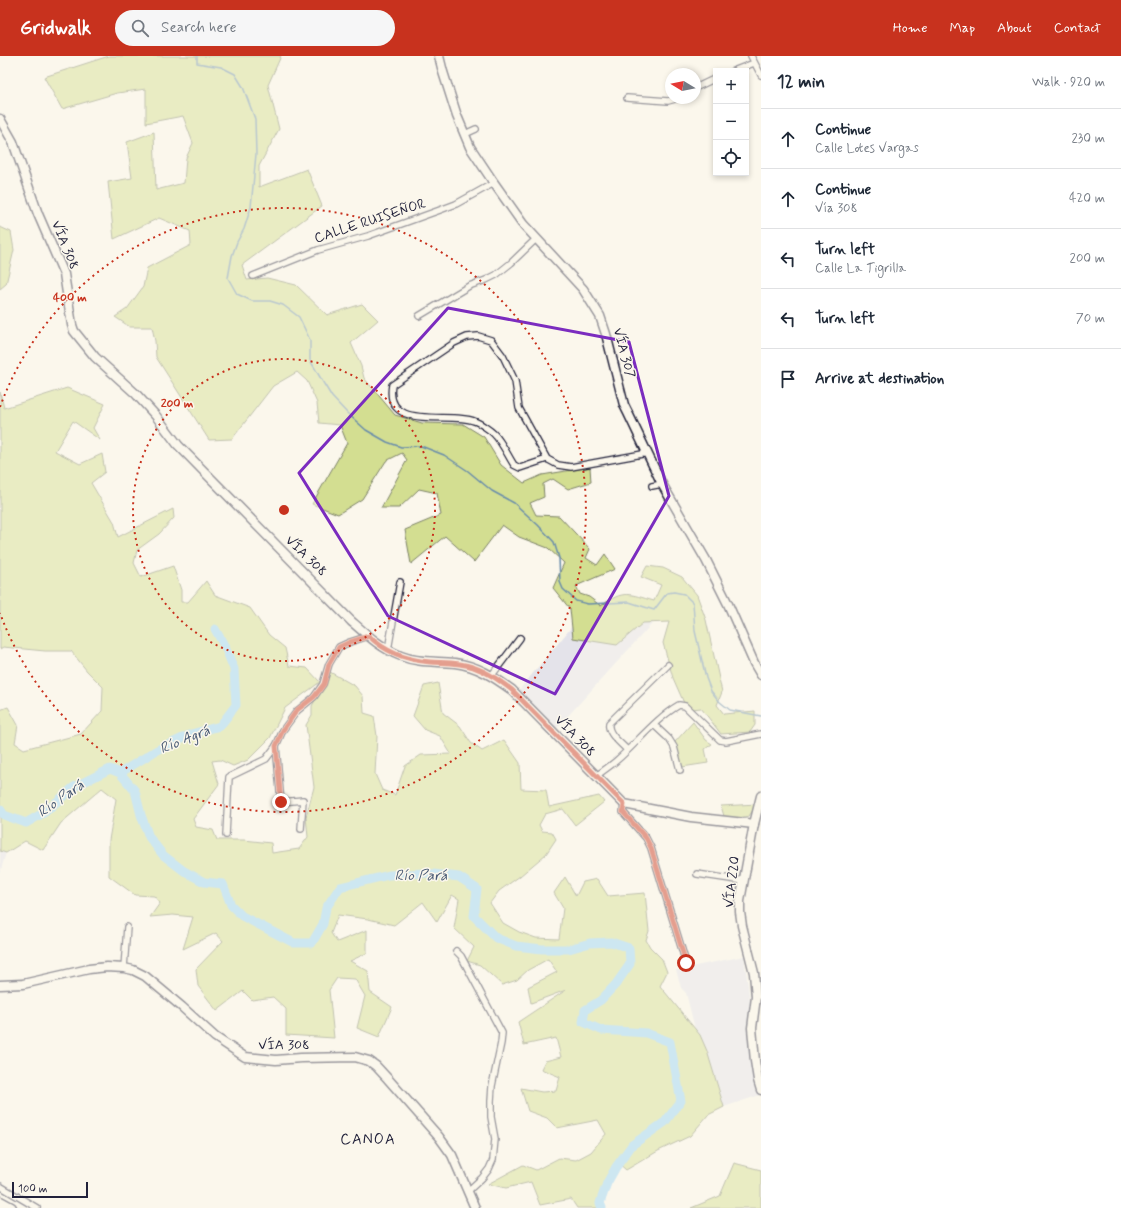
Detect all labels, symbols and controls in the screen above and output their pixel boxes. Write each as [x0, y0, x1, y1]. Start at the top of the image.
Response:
search box [115, 10, 395, 46]
text: Gridwalk [20, 16, 91, 41]
icon: search [129, 17, 151, 39]
text: Search here [161, 18, 237, 38]
text: Home [893, 19, 927, 37]
text: Map [949, 19, 975, 37]
text: About [997, 19, 1032, 37]
text: Contact [1054, 19, 1101, 37]
north arrow [665, 68, 701, 104]
map controls [713, 68, 749, 176]
button: + [713, 68, 749, 104]
text: 12 min [777, 71, 825, 93]
text: Walk · 920 m [1032, 74, 1105, 91]
button: − [713, 104, 749, 140]
text: Continue [815, 120, 871, 140]
icon: ahead [777, 128, 799, 150]
text: 230 m [1071, 130, 1105, 147]
button: locate [713, 140, 749, 176]
text: Calle Lotes Vargas [815, 140, 919, 157]
text: Continue [815, 180, 871, 200]
icon: ahead [777, 188, 799, 210]
text: 420 m [1069, 190, 1105, 207]
street label: CALLE RUISEÑOR [312, 195, 428, 247]
text: Vía 308 [815, 200, 858, 217]
street label: VÍA 308 [47, 218, 83, 272]
text: Turn left [815, 240, 875, 260]
icon: left [777, 248, 799, 270]
text: 200 m [1070, 250, 1105, 267]
text: Calle La Tigrilla [815, 260, 906, 277]
text: 400 m [53, 290, 87, 306]
icon: left [777, 308, 799, 330]
text: Turn left [815, 309, 875, 329]
text: 70 m [1076, 310, 1105, 327]
street label: VÍA 307 [609, 326, 639, 380]
icon: arrive [777, 368, 799, 390]
text: Arrive at destination [815, 369, 944, 389]
text: 200 m [161, 396, 194, 412]
centre of rings [277, 503, 291, 517]
street label: VÍA 308 [281, 532, 331, 580]
street label: VÍA 308 [551, 711, 599, 761]
water label: Río Agrá [157, 721, 213, 759]
water label: Río Pará [34, 776, 88, 822]
route end [272, 793, 290, 811]
street label: VÍA 220 [720, 855, 744, 909]
water label: Río Pará [395, 866, 447, 886]
route start [677, 954, 695, 972]
street label: VÍA 308 [258, 1036, 310, 1054]
district label: CANOA [340, 1130, 396, 1150]
scale bar [12, 1180, 88, 1199]
text: 100 m [18, 1182, 48, 1196]

